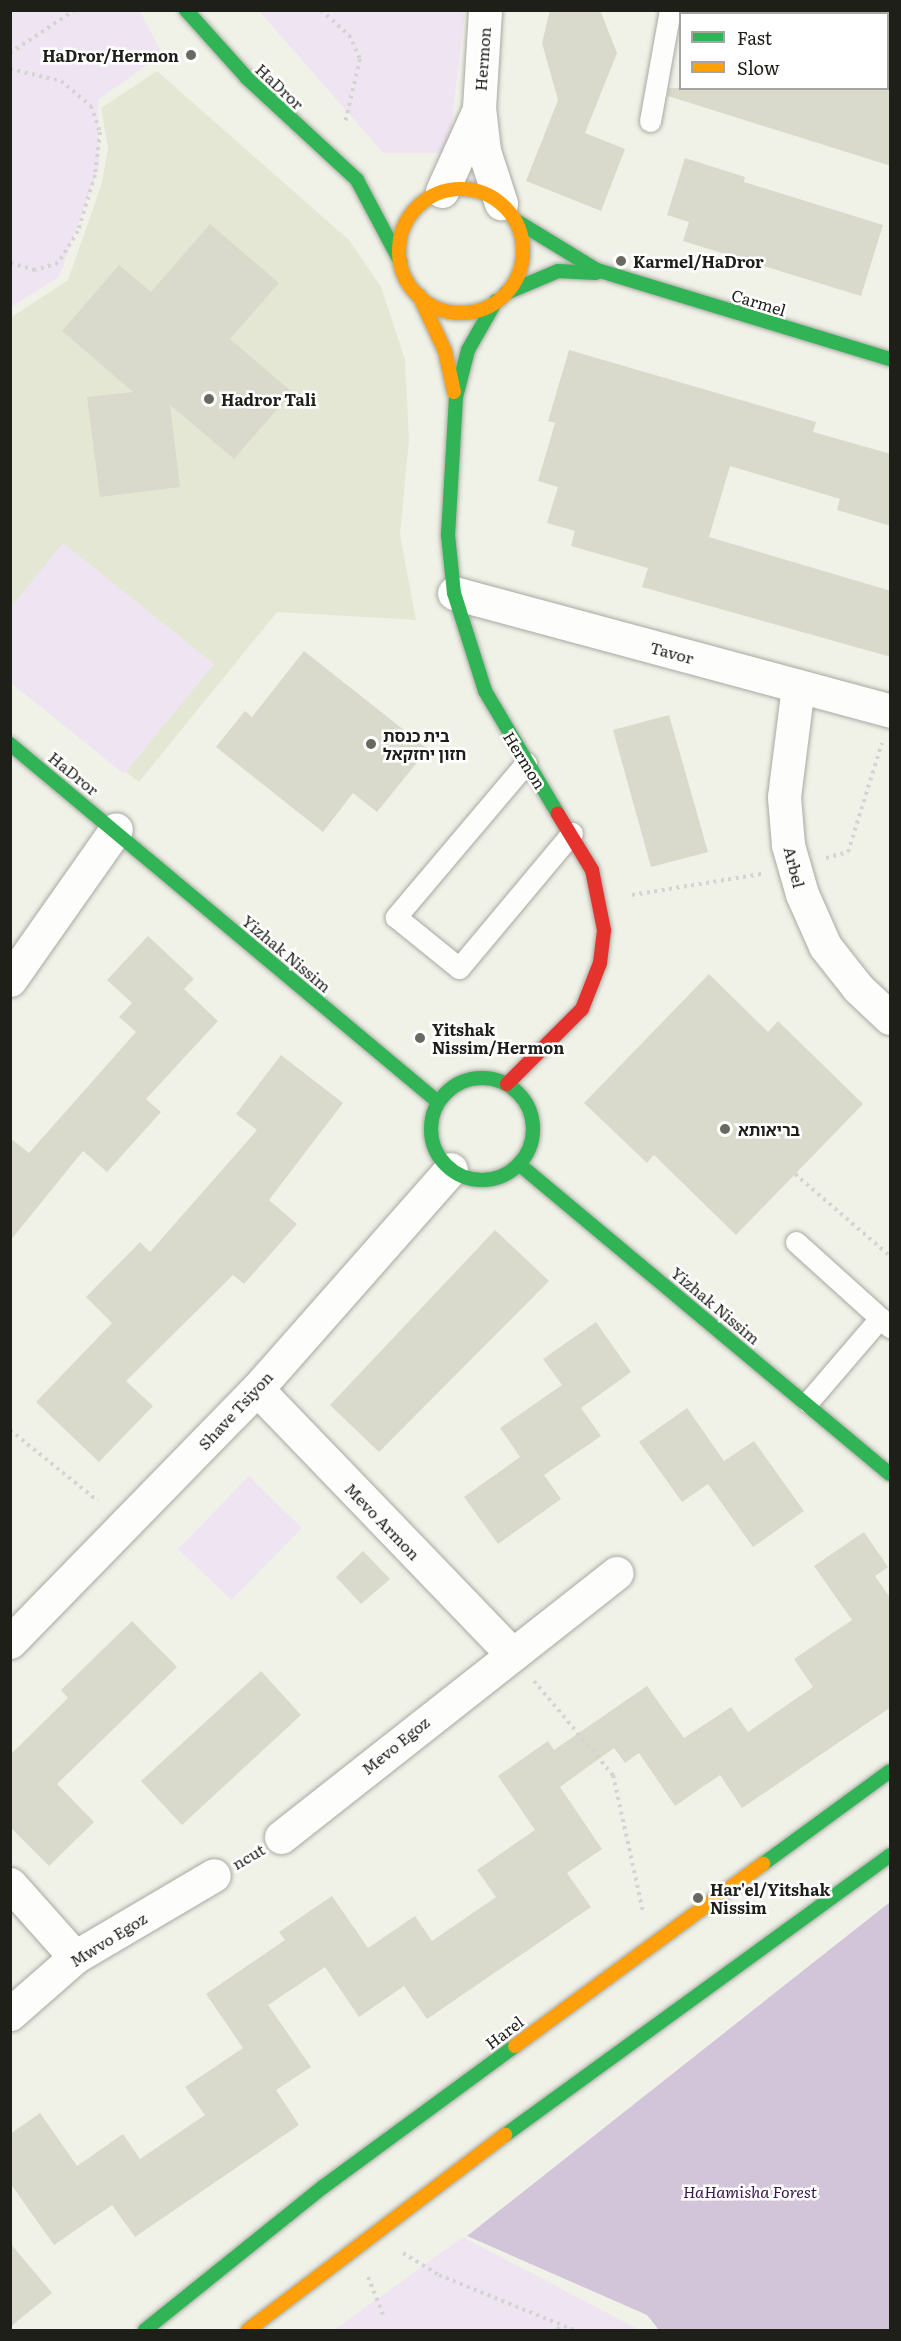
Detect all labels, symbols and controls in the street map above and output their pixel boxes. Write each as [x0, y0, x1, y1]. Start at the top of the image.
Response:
legend [679, 12, 889, 90]
text: Fast [737, 24, 772, 51]
street label: Hermon [470, 26, 494, 92]
place label: HaDror/Hermon [42, 45, 179, 65]
marker: HaDror/Hermon [184, 48, 198, 62]
text: Slow [737, 54, 779, 81]
street label: HaDror [252, 59, 308, 113]
place label: Karmel/HaDror [633, 251, 764, 271]
marker: Karmel/HaDror [614, 254, 628, 268]
street label: Carmel [729, 285, 789, 319]
place label: Hadror Tali [221, 389, 316, 409]
marker: Hadror Tali [202, 392, 216, 406]
street label: Tavor [648, 637, 696, 667]
place label: בית כנסת חזון יחזקאל [383, 725, 466, 763]
street label: Hermon [500, 728, 550, 792]
marker: בית כנסת חזון יחזקאל [364, 737, 378, 751]
street label: HaDror [45, 747, 103, 799]
street label: Arbel [781, 844, 809, 890]
street label: Yizhak Nissim [239, 910, 335, 996]
place label: Yitshak Nissim/Hermon [432, 1019, 564, 1057]
marker: Yitshak Nissim/Hermon [413, 1031, 427, 1045]
place label: בריאותא [738, 1119, 800, 1139]
marker: בריאותא [716, 1120, 734, 1138]
street label: Yizhak Nissim [668, 1262, 764, 1348]
street label: Shave Tsiyon [194, 1367, 276, 1453]
street label: Mevo Armon [341, 1478, 425, 1564]
street label: Mevo Egoz [357, 1712, 433, 1778]
street label: ncut [228, 1839, 268, 1873]
place label: Har'el/Yitshak Nissim [710, 1879, 830, 1917]
marker: Har'el/Yitshak Nissim [691, 1891, 705, 1905]
street label: Mwvo Egoz [66, 1908, 150, 1970]
street label: Harel [481, 2011, 527, 2053]
park label: HaHamisha Forest [683, 2181, 817, 2201]

